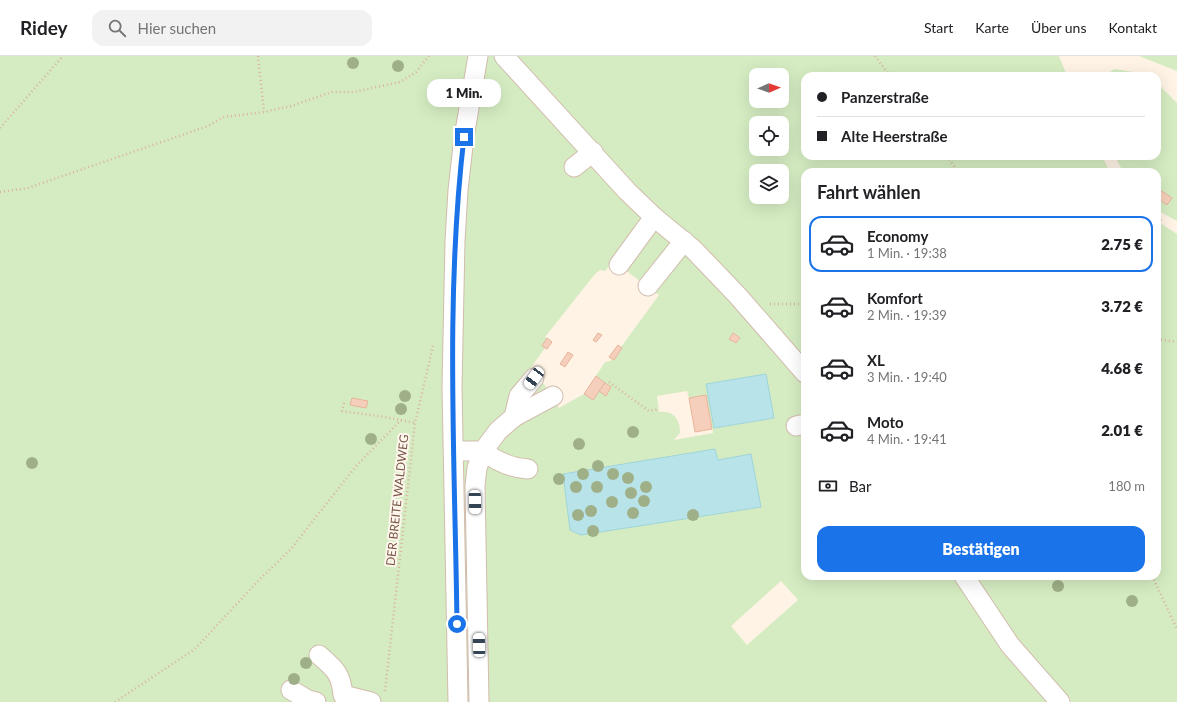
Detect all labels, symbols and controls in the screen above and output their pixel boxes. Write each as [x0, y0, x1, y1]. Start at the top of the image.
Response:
search box [92, 10, 372, 46]
text: Ridey [20, 16, 68, 39]
icon: search [106, 17, 128, 39]
text: Hier suchen [138, 19, 216, 37]
text: Start [924, 19, 953, 36]
text: Karte [975, 19, 1009, 36]
text: Über uns [1031, 19, 1086, 36]
text: Kontakt [1108, 19, 1157, 36]
north arrow [749, 68, 789, 108]
map controls [749, 68, 789, 204]
callout: 1 Min. [427, 79, 501, 107]
text: 1 Min. [446, 85, 482, 101]
text: Panzerstraße [841, 88, 929, 106]
button: locate [749, 116, 789, 156]
text: Alte Heerstraße [841, 127, 948, 145]
route end [455, 128, 473, 146]
button: layers [749, 164, 789, 204]
text: Fahrt wählen [817, 181, 921, 203]
icon: car [819, 226, 855, 262]
text: Economy [867, 227, 928, 245]
text: 2.75 € [1101, 235, 1143, 253]
text: 1 Min. · 19:38 [867, 245, 947, 261]
icon: car [819, 288, 855, 324]
text: Komfort [867, 289, 923, 307]
text: 3.72 € [1101, 297, 1143, 315]
text: 2 Min. · 19:39 [867, 307, 947, 323]
icon: car [819, 350, 855, 386]
text: XL [867, 351, 885, 369]
text: 4.68 € [1101, 359, 1143, 377]
car [522, 365, 546, 391]
text: 3 Min. · 19:40 [867, 369, 947, 385]
icon: car [819, 412, 855, 448]
text: Moto [867, 413, 904, 431]
text: 2.01 € [1101, 421, 1143, 439]
text: 4 Min. · 19:41 [867, 431, 947, 447]
street label: DER BREITE WALDWEG [383, 433, 411, 567]
icon: cash [817, 475, 839, 497]
text: Bar [849, 477, 872, 495]
text: 180 m [1108, 478, 1145, 494]
car [469, 490, 481, 514]
button: Bestätigen [817, 526, 1145, 572]
route start [448, 615, 466, 633]
car [473, 633, 485, 657]

